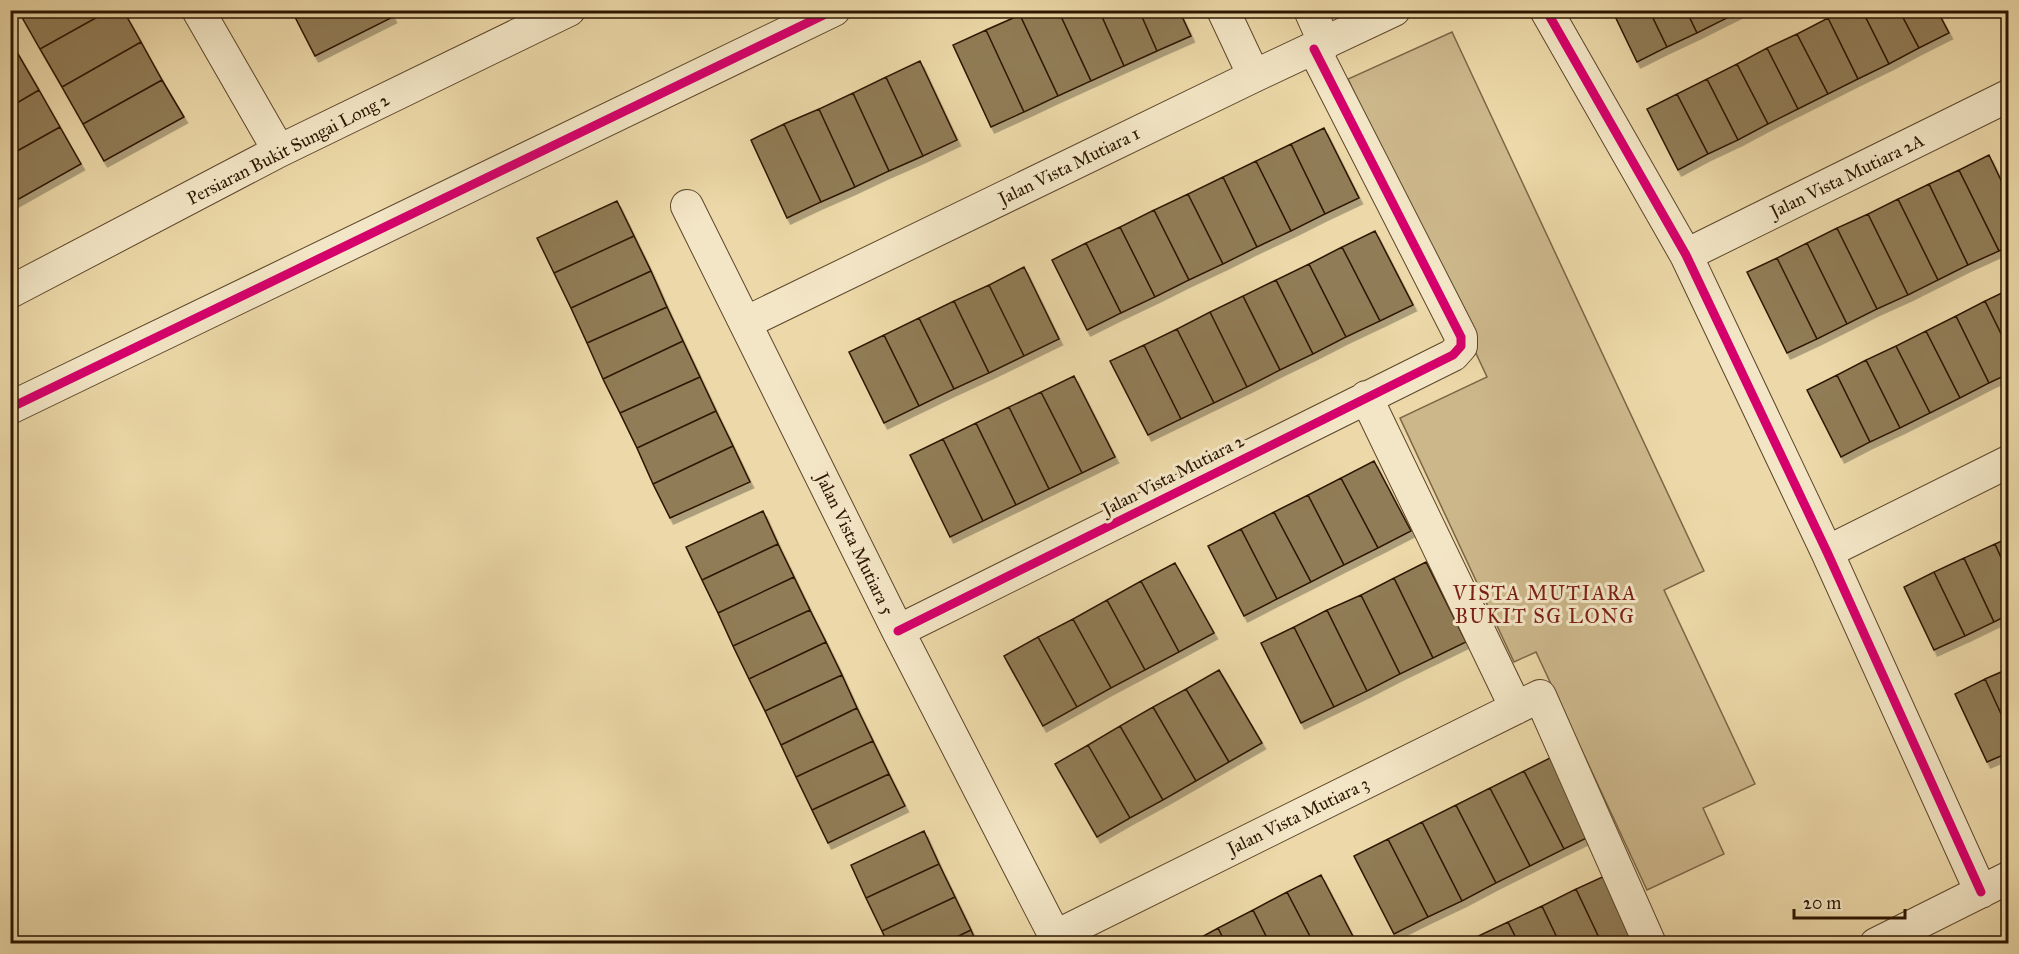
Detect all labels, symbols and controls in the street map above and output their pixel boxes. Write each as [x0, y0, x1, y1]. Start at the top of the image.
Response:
street label: Persiaran Bukit Sungai Long 2 [183, 88, 393, 211]
street label: Jalan Vista Mutiara 1 [993, 122, 1144, 212]
street label: Jalan Vista Mutiara 2A [1765, 129, 1928, 225]
street label: Jalan Vista Mutiara 2 [1097, 430, 1248, 522]
street label: Jalan Vista Mutiara 5 [809, 467, 899, 620]
district label: VISTA MUTIARA BUKIT SG LONG [1452, 581, 1637, 628]
street label: Jalan Vista Mutiara 3 [1222, 772, 1373, 862]
scale bar [1794, 882, 1905, 920]
text: 20 m [1803, 892, 1841, 914]

